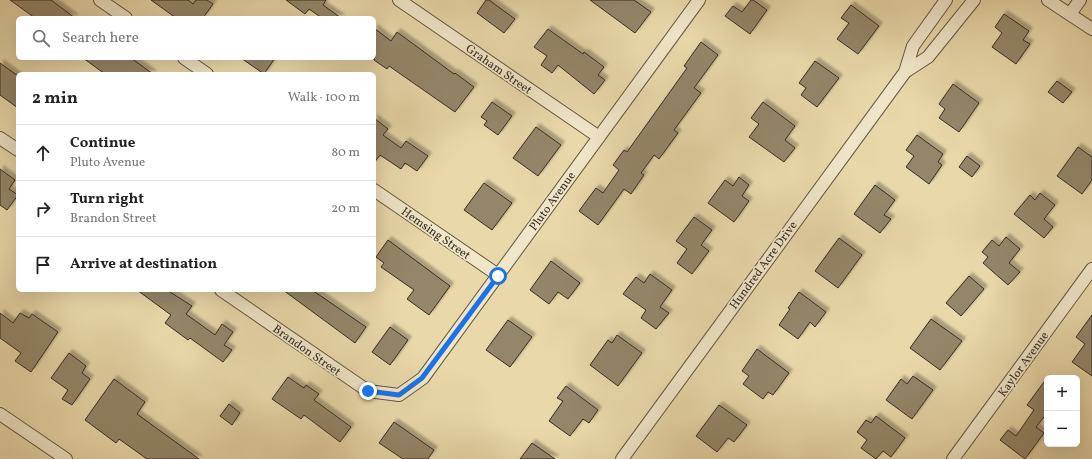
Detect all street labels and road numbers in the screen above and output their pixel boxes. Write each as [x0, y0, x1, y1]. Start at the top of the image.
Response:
street label: Graham Street [462, 41, 535, 99]
street label: Pluto Avenue [526, 169, 580, 234]
street label: Hemsing Street [398, 204, 473, 264]
street label: Hundred Acre Drive [726, 218, 801, 313]
street label: Brandon Street [269, 321, 344, 380]
street label: Kaylor Avenue [995, 329, 1053, 400]

